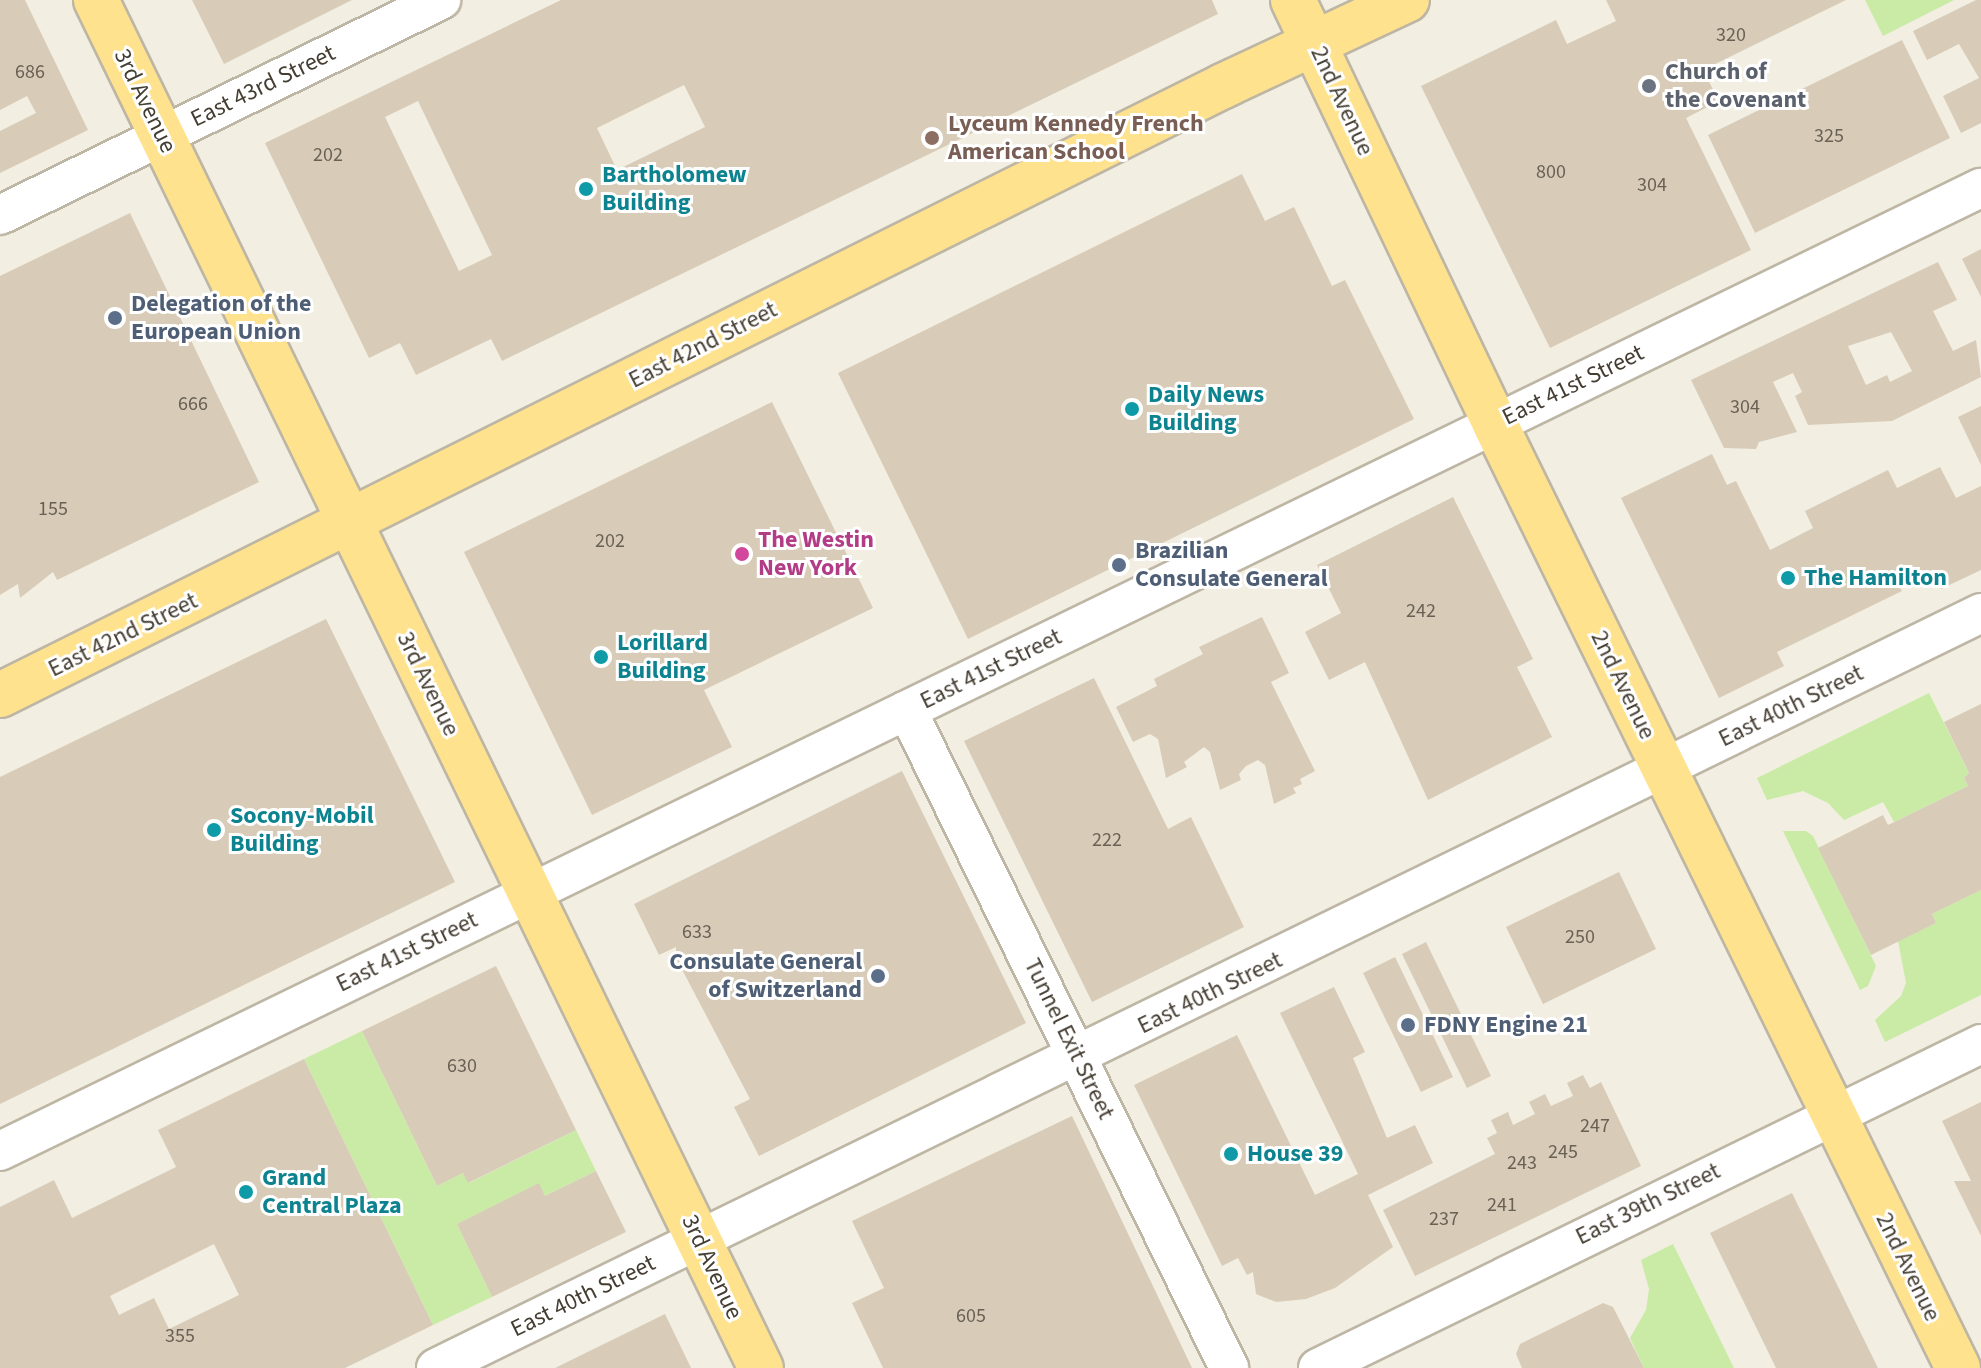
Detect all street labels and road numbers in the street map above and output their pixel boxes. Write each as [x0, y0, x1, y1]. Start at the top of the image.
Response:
street label: East 43rd Street [186, 39, 340, 133]
street label: 2nd Avenue [1304, 42, 1380, 160]
street label: 3rd Avenue [107, 44, 183, 158]
street label: East 42nd Street [624, 295, 782, 395]
street label: East 41st Street [1498, 338, 1648, 432]
street label: East 42nd Street [44, 586, 202, 684]
street label: East 41st Street [916, 622, 1066, 716]
street label: 2nd Avenue [1584, 626, 1662, 744]
street label: 3rd Avenue [390, 627, 466, 741]
street label: East 40th Street [1714, 659, 1868, 753]
street label: East 41st Street [332, 905, 482, 999]
street label: East 40th Street [1133, 946, 1287, 1040]
street label: Tunnel Exit Street [1018, 954, 1120, 1124]
street label: East 39th Street [1571, 1157, 1725, 1251]
street label: 2nd Avenue [1869, 1208, 1947, 1326]
street label: 3rd Avenue [675, 1210, 749, 1324]
street label: East 40th Street [506, 1249, 660, 1343]

